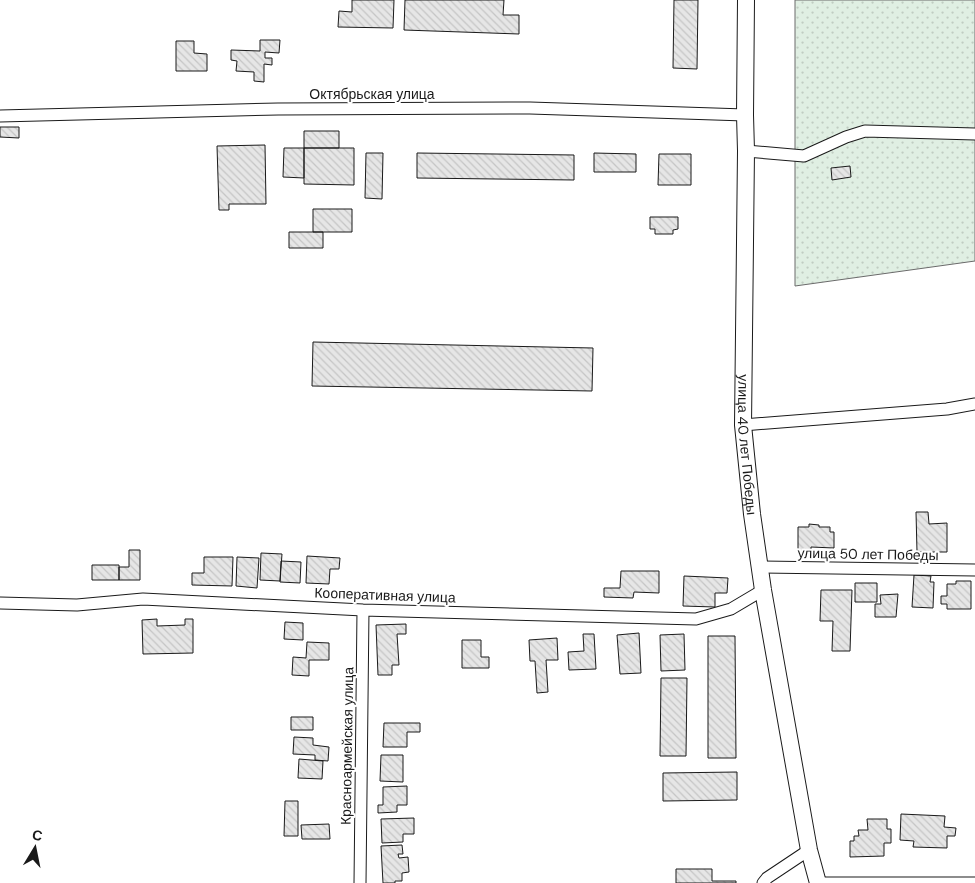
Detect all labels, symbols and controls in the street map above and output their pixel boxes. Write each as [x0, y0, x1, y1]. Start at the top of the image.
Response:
street label: Октябрьская улица [309, 85, 435, 103]
street label: улица 40 лет Победы [734, 374, 761, 516]
street label: улица 50 лет Победы [797, 544, 939, 564]
street label: Кооперативная улица [314, 584, 456, 606]
street label: Красноармейская улица [337, 667, 357, 825]
north arrow [10, 823, 60, 873]
text: С [31, 825, 44, 845]

